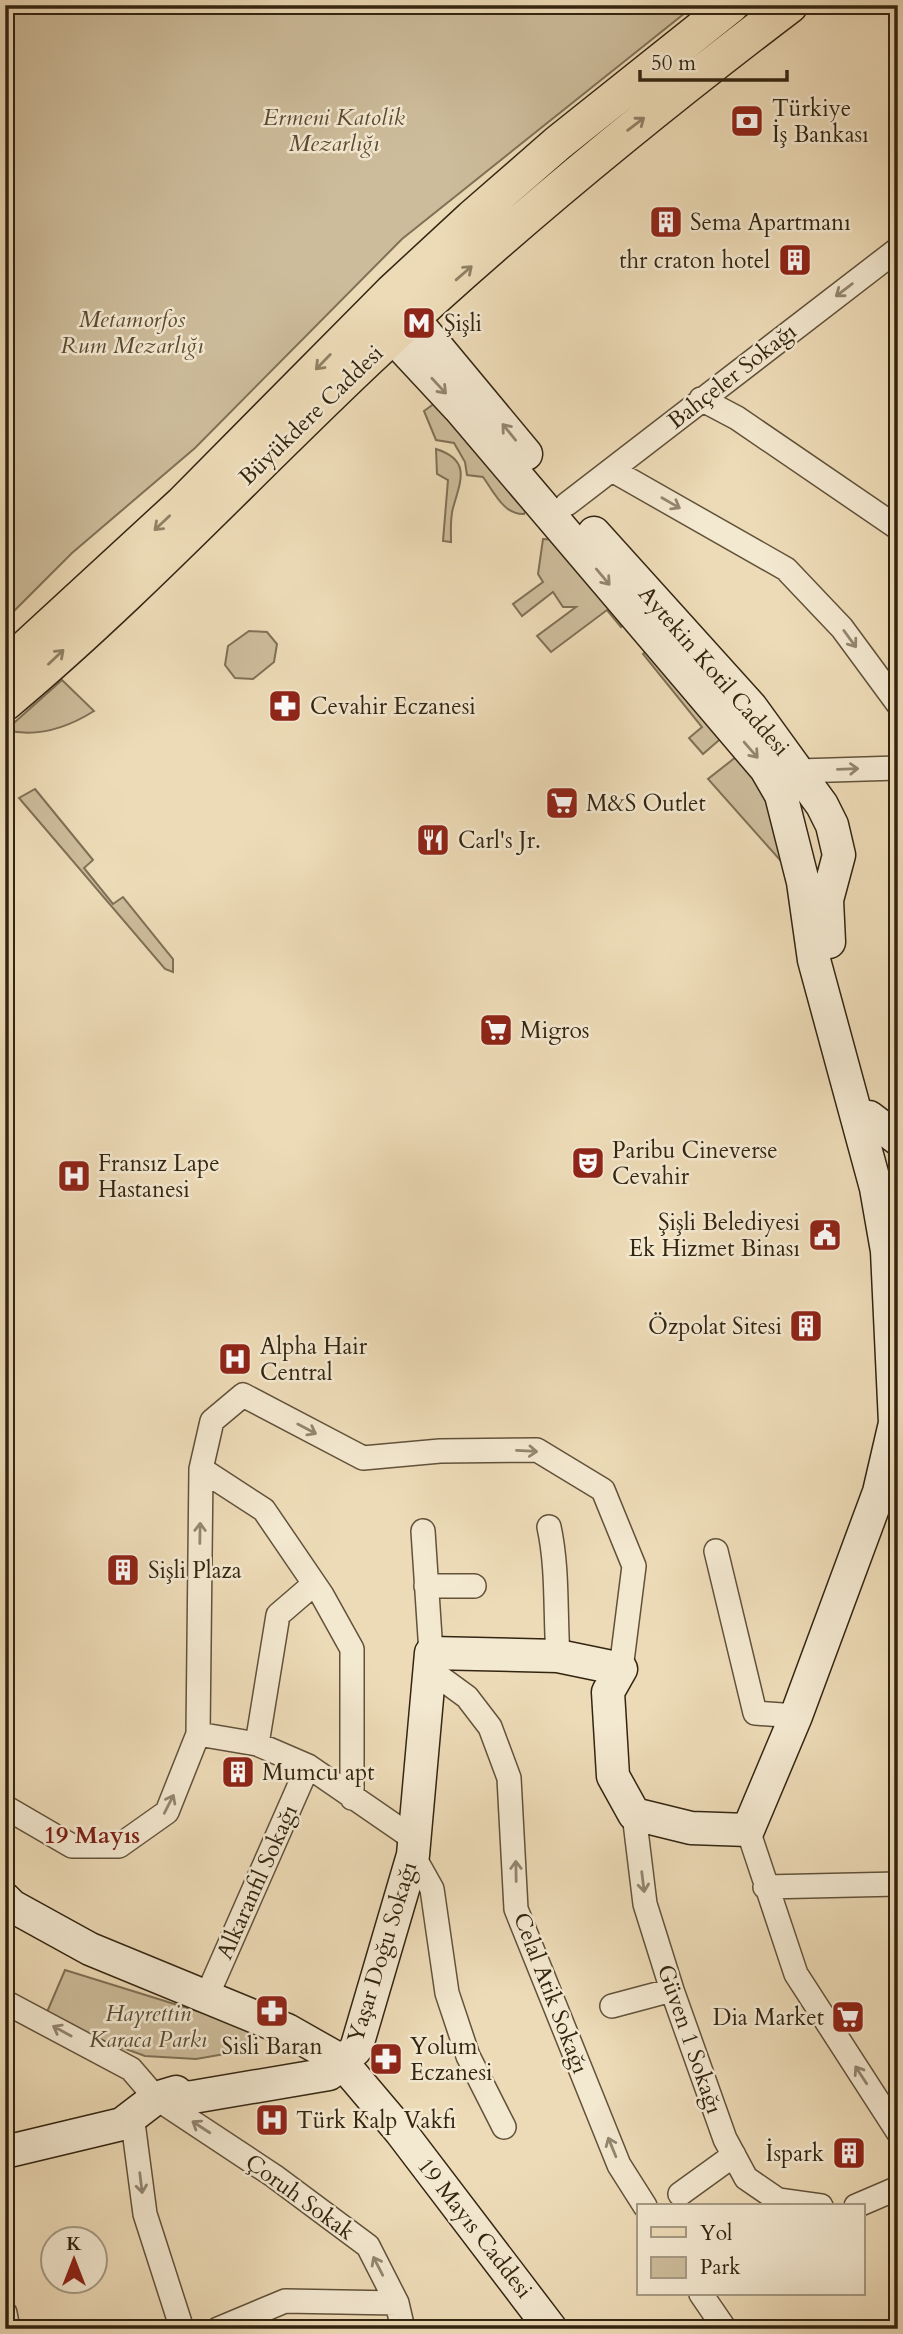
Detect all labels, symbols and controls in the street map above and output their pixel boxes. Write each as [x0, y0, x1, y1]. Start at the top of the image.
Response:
scale bar [640, 38, 788, 82]
text: 50 m [651, 49, 696, 78]
place label: Türkiye İş Bankası [772, 93, 869, 150]
park label: Ermeni Katolik Mezarlığı [263, 102, 406, 159]
bank icon: Türkiye İş Bankası [728, 102, 766, 140]
one-way arrow [626, 117, 645, 131]
building icon: Sema Apartmanı [647, 203, 685, 241]
place label: Sema Apartmanı [690, 207, 851, 238]
building icon: thr craton hotel [776, 241, 814, 279]
place label: thr craton hotel [619, 245, 770, 276]
one-way arrow [455, 265, 473, 281]
one-way arrow [835, 283, 853, 298]
park label: Metamorfos Rum Mezarlığı [60, 304, 204, 361]
metro station icon: Şişli [400, 304, 438, 342]
place label: Şişli [444, 308, 482, 339]
street label: Bahçeler Sokağı [661, 316, 803, 436]
street label: Büyükdere Caddesi [232, 338, 390, 492]
one-way arrow [314, 353, 331, 370]
one-way arrow [430, 377, 447, 394]
one-way arrow [501, 424, 516, 442]
one-way arrow [660, 497, 680, 511]
one-way arrow [154, 515, 171, 532]
one-way arrow [595, 568, 611, 586]
street label: Aytekin Kotil Caddesi [631, 579, 797, 763]
one-way arrow [843, 629, 857, 648]
one-way arrow [47, 649, 64, 666]
pharmacy icon: Cevahir Eczanesi [266, 687, 304, 725]
place label: Cevahir Eczanesi [310, 691, 476, 722]
one-way arrow [743, 741, 759, 759]
one-way arrow [837, 763, 860, 776]
supermarket icon: M&S Outlet [543, 784, 581, 822]
place label: M&S Outlet [586, 788, 706, 819]
restaurant icon: Carl's Jr. [414, 821, 452, 859]
place label: Carl's Jr. [458, 825, 541, 856]
supermarket icon: Migros [477, 1011, 515, 1049]
place label: Migros [520, 1015, 590, 1046]
place label: Paribu Cineverse Cevahir [612, 1135, 778, 1192]
theatre icon: Paribu Cineverse Cevahir [569, 1144, 607, 1182]
place label: Fransız Lape Hastanesi [98, 1148, 220, 1205]
hospital icon: Fransız Lape Hastanesi [55, 1157, 93, 1195]
place label: Şişli Belediyesi Ek Hizmet Binası [629, 1207, 800, 1264]
public building icon: Şişli Belediyesi Ek Hizmet Binası [806, 1216, 844, 1254]
building icon: Özpolat Sitesi [787, 1307, 825, 1345]
place label: Özpolat Sitesi [648, 1311, 782, 1342]
place label: Alpha Hair Central [260, 1331, 368, 1388]
hospital icon: Alpha Hair Central [216, 1340, 254, 1378]
one-way arrow [297, 1422, 317, 1436]
one-way arrow [515, 1444, 538, 1457]
one-way arrow [193, 1522, 206, 1545]
building icon: Sişli Plaza [104, 1551, 142, 1589]
place label: Sişli Plaza [148, 1555, 242, 1586]
building icon: Mumcu apt [219, 1753, 257, 1791]
place label: Mumcu apt [262, 1757, 374, 1788]
one-way arrow [162, 1794, 176, 1814]
street label: Alkaranfil Sokağı [209, 1800, 305, 1964]
district label: 19 Mayıs [44, 1819, 140, 1852]
street label: Yaşar Doğu Sokağı [340, 1858, 424, 2046]
one-way arrow [509, 1859, 522, 1882]
one-way arrow [636, 1870, 649, 1893]
street label: Celal Atik Sokağı [506, 1908, 596, 2078]
street label: Güven 1 Sokağı [650, 1960, 730, 2118]
pharmacy icon: Sisli Baran [253, 1992, 291, 2030]
park label: Hayrettin Karaca Parkı [89, 1998, 207, 2055]
supermarket icon: Dia Market [829, 1998, 867, 2036]
place label: Dia Market [713, 2002, 824, 2033]
one-way arrow [53, 2024, 73, 2038]
place label: Sisli Baran [221, 2031, 323, 2062]
place label: Yolum Eczanesi [410, 2031, 493, 2088]
pharmacy icon: Yolum Eczanesi [367, 2040, 405, 2078]
one-way arrow [853, 2066, 868, 2085]
hospital icon: Türk Kalp Vakfı [253, 2101, 291, 2139]
place label: Türk Kalp Vakfı [296, 2105, 456, 2136]
one-way arrow [191, 2120, 211, 2134]
building icon: İspark [830, 2134, 868, 2172]
one-way arrow [604, 2137, 617, 2158]
place label: İspark [766, 2138, 825, 2169]
street label: Çoruh Sokak [239, 2147, 362, 2248]
street label: 19 Mayıs Caddesi [410, 2151, 540, 2305]
one-way arrow [134, 2171, 147, 2193]
legend [637, 2204, 864, 2296]
text: Yol [700, 2219, 732, 2248]
north arrow [38, 2226, 108, 2296]
text: K [66, 2231, 82, 2257]
text: Park [700, 2253, 741, 2282]
one-way arrow [371, 2256, 385, 2277]

